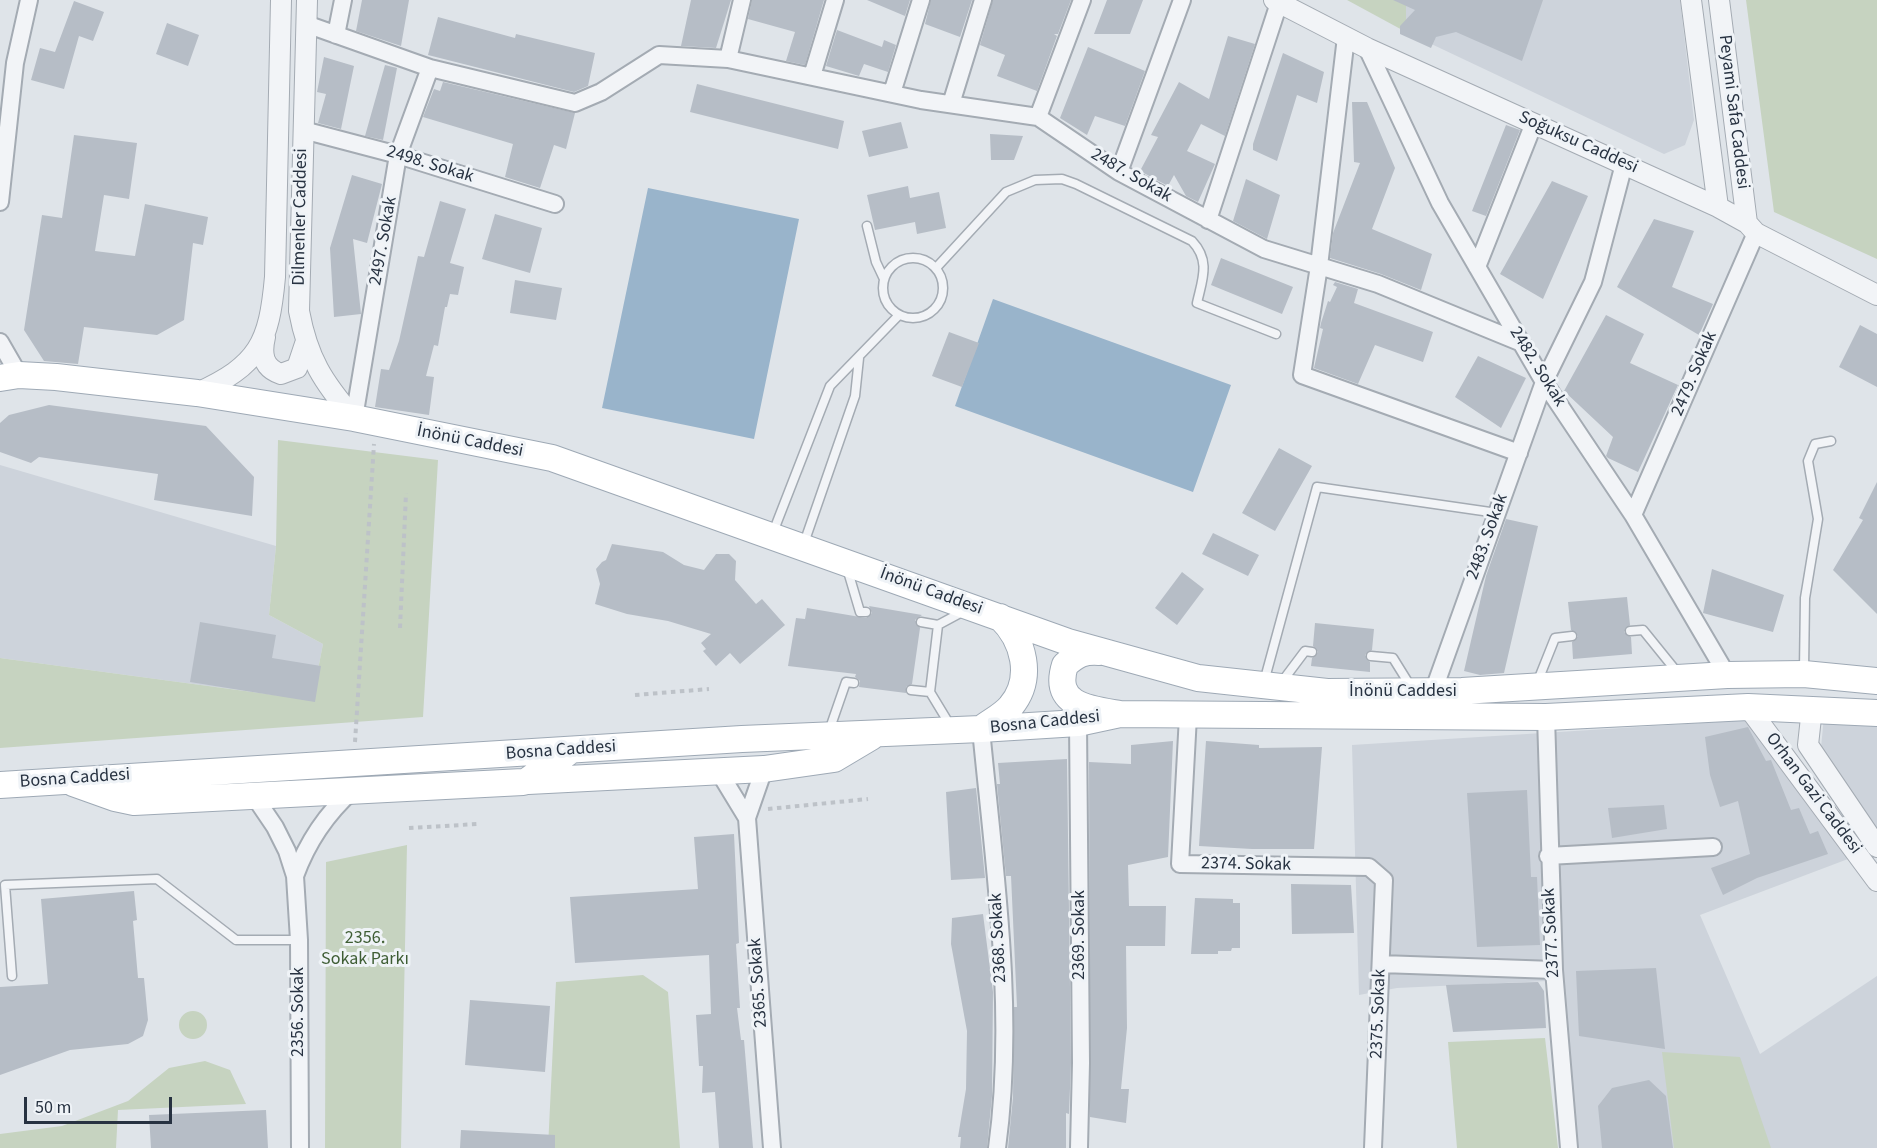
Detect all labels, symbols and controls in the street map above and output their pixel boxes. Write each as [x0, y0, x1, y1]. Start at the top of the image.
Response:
street label: Peyami Safa Caddesi [1713, 34, 1753, 190]
street label: Soğuksu Caddesi [1515, 107, 1641, 179]
street label: 2498. Sokak [384, 142, 476, 188]
street label: 2487. Sokak [1087, 144, 1175, 208]
street label: Dilmenler Caddesi [289, 148, 313, 286]
street label: 2497. Sokak [366, 195, 402, 287]
street label: 2482. Sokak [1504, 323, 1570, 411]
street label: 2479. Sokak [1667, 328, 1723, 420]
street label: İnönü Caddesi [415, 421, 525, 463]
street label: 2483. Sokak [1462, 491, 1514, 583]
street label: İnönü Caddesi [877, 563, 985, 621]
street label: İnönü Caddesi [1349, 681, 1457, 703]
street label: Bosna Caddesi [989, 706, 1101, 740]
street label: Orhan Gazi Caddesi [1760, 729, 1866, 859]
street label: Bosna Caddesi [505, 736, 617, 766]
street label: Bosna Caddesi [19, 764, 131, 794]
street label: 2374. Sokak [1201, 853, 1291, 877]
street label: 2377. Sokak [1539, 888, 1565, 978]
street label: 2369. Sokak [1069, 890, 1091, 980]
street label: 2368. Sokak [986, 893, 1012, 983]
park label: 2356. Sokak Parkı [321, 928, 409, 970]
street label: 2365. Sokak [745, 937, 773, 1029]
street label: 2356. Sokak [288, 967, 310, 1057]
street label: 2375. Sokak [1367, 969, 1391, 1059]
scale bar [27, 1085, 176, 1123]
text: 50 m [35, 1095, 71, 1120]

